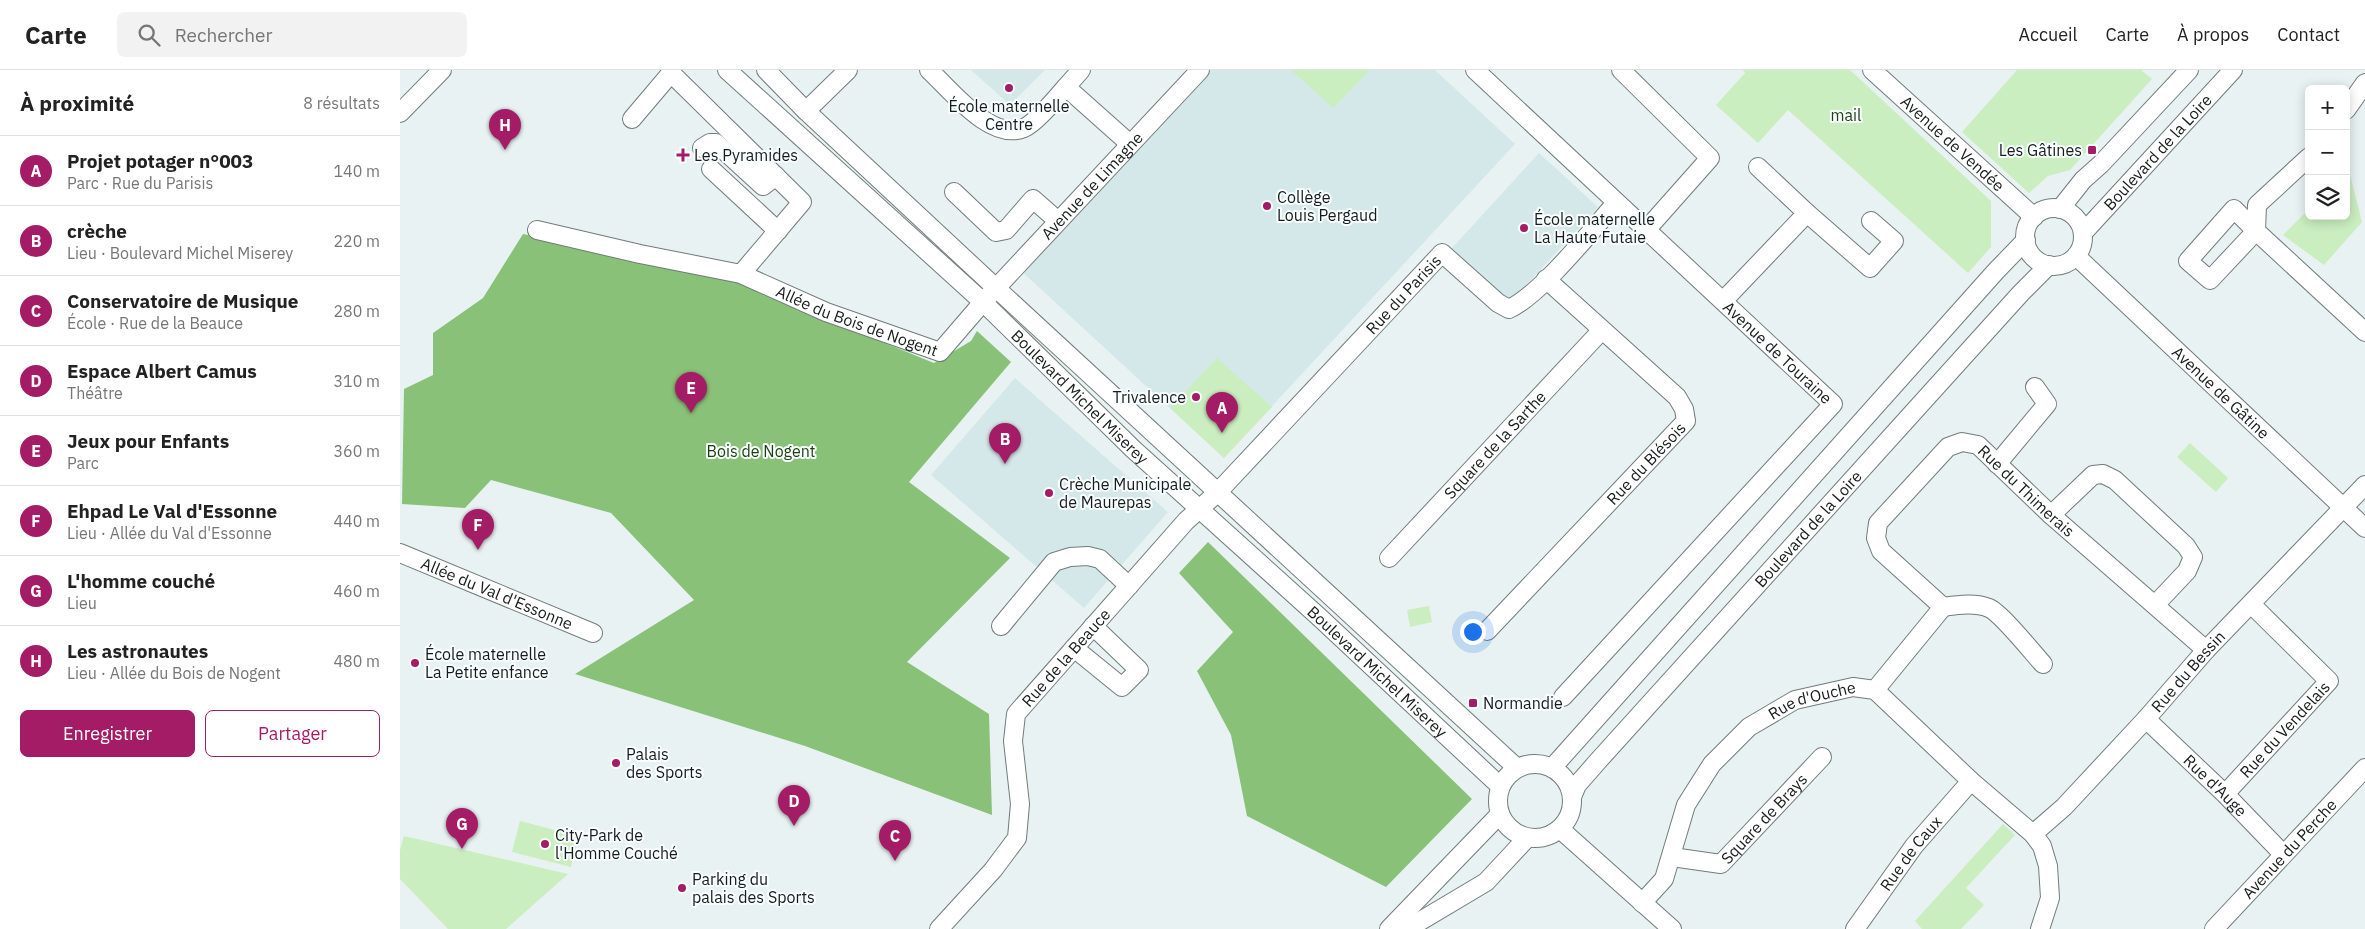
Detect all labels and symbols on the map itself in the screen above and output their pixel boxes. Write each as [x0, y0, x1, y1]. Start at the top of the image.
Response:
marker: École maternelle Centre [1003, 82, 1015, 94]
street label: Boulevard de la Loire [2099, 90, 2216, 214]
street label: Avenue de Vendée [1897, 91, 2009, 196]
place label: École maternelle Centre [949, 95, 1070, 134]
park label: mail [1831, 105, 1861, 125]
pin: H [489, 109, 521, 150]
street label: Avenue de Limagne [1037, 127, 1147, 244]
place label: Les Gâtines [1999, 140, 2082, 160]
marker: Les Gâtines [2086, 144, 2098, 156]
place label: Les Pyramides [694, 145, 798, 165]
marker: Les Pyramides [676, 148, 690, 162]
place label: Collège Louis Pergaud [1277, 187, 1377, 225]
marker: Collège Louis Pergaud [1261, 200, 1273, 212]
place label: École maternelle La Haute Futaie [1534, 208, 1655, 247]
marker: École maternelle La Haute Futaie [1518, 222, 1530, 234]
street label: Rue du Parisis [1361, 250, 1445, 338]
street label: Allée du Bois de Nogent [773, 281, 941, 360]
street label: Avenue de Touraine [1719, 297, 1836, 408]
street label: Boulevard Michel Miserey [1007, 325, 1153, 468]
street label: Avenue de Gâtine [2168, 342, 2274, 443]
pin: E [675, 372, 707, 413]
street label: Square de la Sarthe [1440, 386, 1550, 503]
place label: Trivalence [1112, 387, 1186, 407]
marker: Trivalence [1190, 391, 1202, 403]
pin: A [1206, 392, 1238, 433]
street label: Rue du Blésois [1602, 418, 1690, 509]
pin: B [989, 423, 1021, 464]
park label: Bois de Nogent [707, 441, 815, 461]
street label: Rue du Thimerais [1974, 441, 2079, 541]
street label: Boulevard de la Loire [1750, 466, 1866, 591]
place label: Crèche Municipale de Maurepas [1059, 474, 1192, 512]
marker: Crèche Municipale de Maurepas [1043, 487, 1055, 499]
pin: F [462, 509, 494, 550]
street label: Allée du Val d'Essonne [418, 553, 576, 634]
street label: Boulevard Michel Miserey [1303, 601, 1451, 742]
street label: Rue de la Beauce [1017, 604, 1114, 711]
your location [1460, 619, 1486, 645]
street label: Rue du Bessin [2147, 626, 2229, 716]
place label: École maternelle La Petite enfance [425, 643, 549, 682]
marker: École maternelle La Petite enfance [409, 657, 421, 669]
street label: Rue d'Ouche [1764, 677, 1858, 724]
street label: Rue du Vendelais [2235, 677, 2334, 782]
place label: Normandie [1483, 693, 1563, 713]
marker: Normandie [1467, 697, 1479, 709]
place label: Palais des Sports [626, 744, 703, 782]
street label: Rue d'Auge [2179, 750, 2251, 821]
marker: Palais des Sports [610, 757, 622, 769]
street label: Square de Brays [1717, 769, 1811, 868]
pin: D [778, 785, 810, 826]
street label: Avenue du Perche [2238, 795, 2341, 903]
pin: G [446, 808, 478, 849]
street label: Rue de Caux [1875, 812, 1946, 895]
pin: C [879, 820, 911, 861]
place label: City-Park de l'Homme Couché [555, 825, 678, 863]
marker: City-Park de l'Homme Couché [539, 838, 551, 850]
place label: Parking du palais des Sports [692, 869, 815, 907]
marker: Parking du palais des Sports [676, 882, 688, 894]

